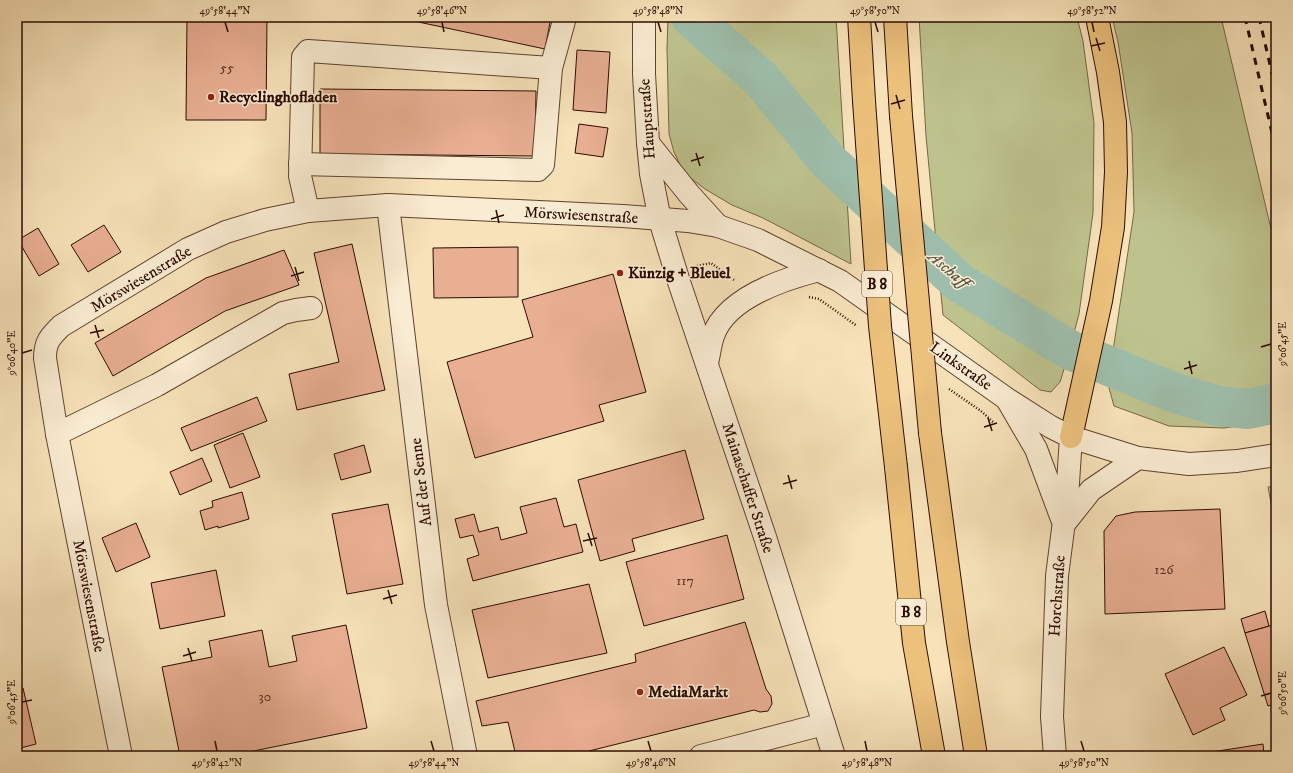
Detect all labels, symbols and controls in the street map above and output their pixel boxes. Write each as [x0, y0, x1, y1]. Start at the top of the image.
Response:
text: 49°58'44"N [199, 5, 251, 17]
text: 49°58'46"N [417, 5, 467, 17]
text: 49°58'48"N [633, 5, 683, 17]
text: 49°58'50"N [850, 5, 900, 17]
text: 49°58'52"N [1067, 5, 1117, 17]
house number: 55 [220, 59, 234, 77]
street label: Hauptstraße [634, 78, 660, 160]
place label: Recyclinghofladen [219, 87, 338, 107]
marker: Recyclinghofladen [206, 92, 216, 102]
street label: Mörswiesenstraße [523, 202, 639, 228]
street label: Mörswiesenstraße [87, 241, 195, 317]
water label: Aschaff [922, 245, 978, 297]
place label: Künzig + Bleuel [628, 263, 732, 283]
marker: Künzig + Bleuel [615, 268, 625, 278]
road number: B 8 [862, 271, 892, 297]
text: 9°06'45"E [1277, 322, 1289, 367]
text: 9°06'40"E [6, 331, 18, 376]
street label: Linkstraße [926, 337, 996, 395]
street label: Mainaschaffer Straße [718, 420, 779, 556]
street label: Auf der Senne [406, 436, 436, 527]
street label: Mörswiesenstraße [68, 538, 110, 654]
street label: Horchstraße [1044, 554, 1070, 637]
house number: 126 [1154, 561, 1174, 579]
house number: 117 [676, 572, 694, 590]
road number: B 8 [896, 599, 926, 625]
text: 9°06'50"E [1277, 671, 1289, 716]
text: 9°06'45"E [6, 680, 18, 725]
place label: MediaMarkt [648, 682, 729, 702]
marker: MediaMarkt [635, 687, 645, 697]
house number: 30 [259, 688, 271, 706]
text: 49°58'42"N [192, 757, 242, 769]
text: 49°58'44"N [408, 757, 460, 769]
text: 49°58'46"N [626, 757, 676, 769]
text: 49°58'48"N [842, 757, 892, 769]
text: 49°58'50"N [1059, 757, 1109, 769]

